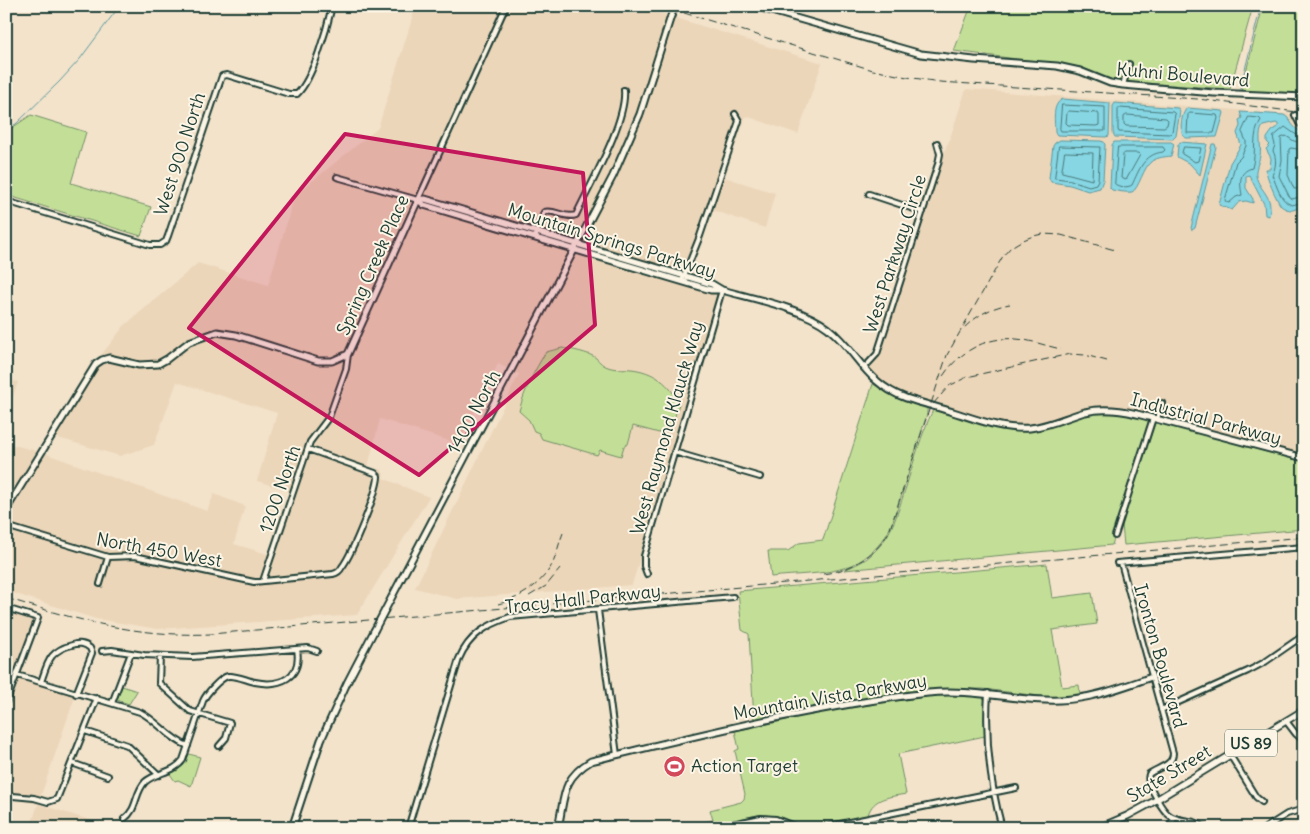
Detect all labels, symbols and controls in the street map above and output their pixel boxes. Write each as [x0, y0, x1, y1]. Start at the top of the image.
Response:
street label: Kuhni Boulevard [1116, 57, 1251, 92]
street label: West 900 North [149, 89, 210, 218]
street label: West Parkway Circle [858, 171, 931, 336]
street label: Spring Creek Place [331, 191, 414, 339]
street label: Mountain Springs Parkway [505, 198, 719, 283]
street label: West Raymond Klauck Way [625, 318, 708, 537]
street label: 1400 North [442, 366, 505, 458]
street label: Industrial Parkway [1128, 387, 1284, 450]
street label: 1200 North [254, 442, 305, 536]
street label: North 450 West [95, 527, 224, 572]
street label: Tracy Hall Parkway [504, 579, 662, 618]
street label: Ironton Boulevard [1129, 581, 1192, 731]
street label: Mountain Vista Parkway [731, 668, 929, 725]
road number: US 89 [1225, 730, 1277, 756]
street label: State Street [1123, 740, 1215, 808]
sports icon: Action Target [663, 754, 687, 778]
place label: Action Target [691, 754, 798, 777]

